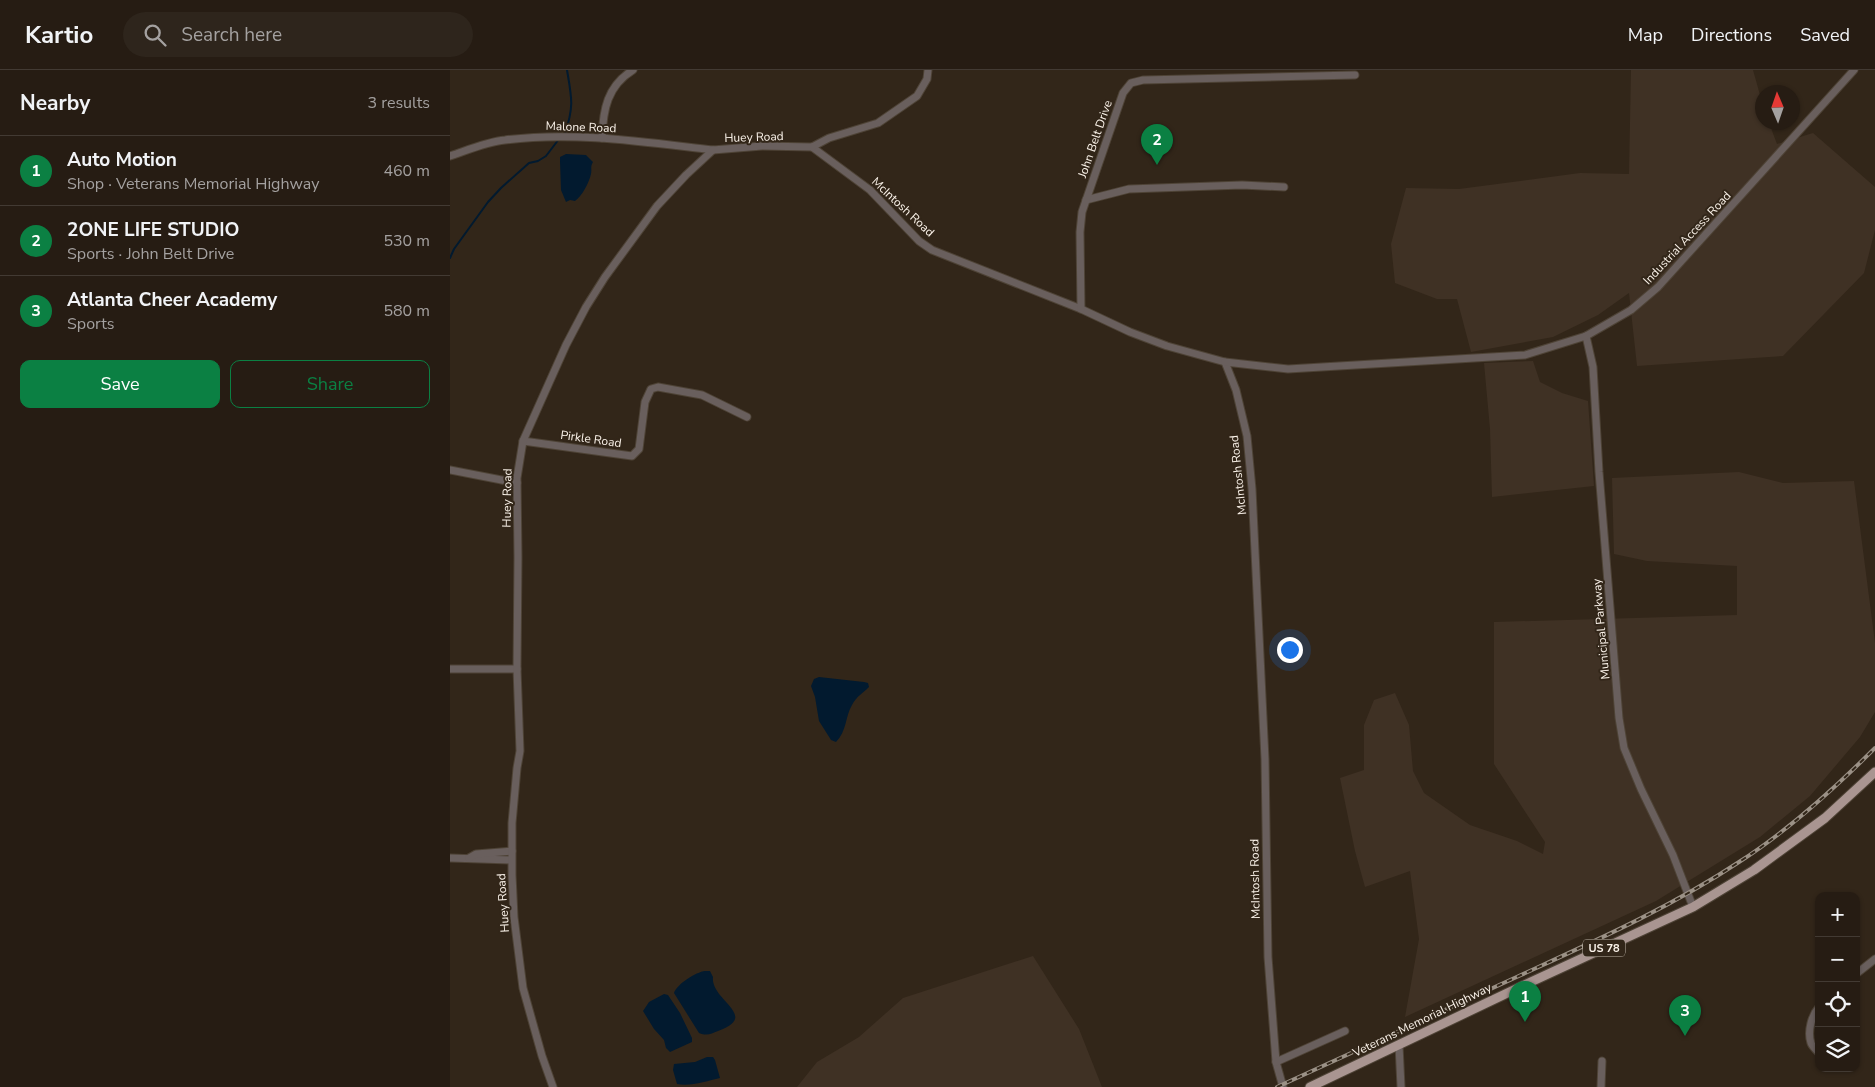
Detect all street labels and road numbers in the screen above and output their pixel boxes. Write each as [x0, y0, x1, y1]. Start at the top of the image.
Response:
street label: John Belt Drive [1074, 98, 1116, 181]
street label: Malone Road [545, 118, 617, 136]
street label: Huey Road [724, 128, 784, 146]
street label: McIntosh Road [868, 174, 938, 240]
street label: Industrial Access Road [1640, 188, 1734, 288]
street label: Pirkle Road [559, 427, 623, 451]
street label: McIntosh Road [1226, 434, 1250, 516]
street label: Huey Road [498, 468, 516, 528]
street label: Municipal Parkway [1589, 577, 1613, 680]
street label: McIntosh Road [1246, 839, 1264, 919]
street label: Huey Road [493, 873, 513, 933]
road number: US 78 [1583, 940, 1625, 956]
street label: Veterans Memorial Highway [1349, 979, 1495, 1061]

